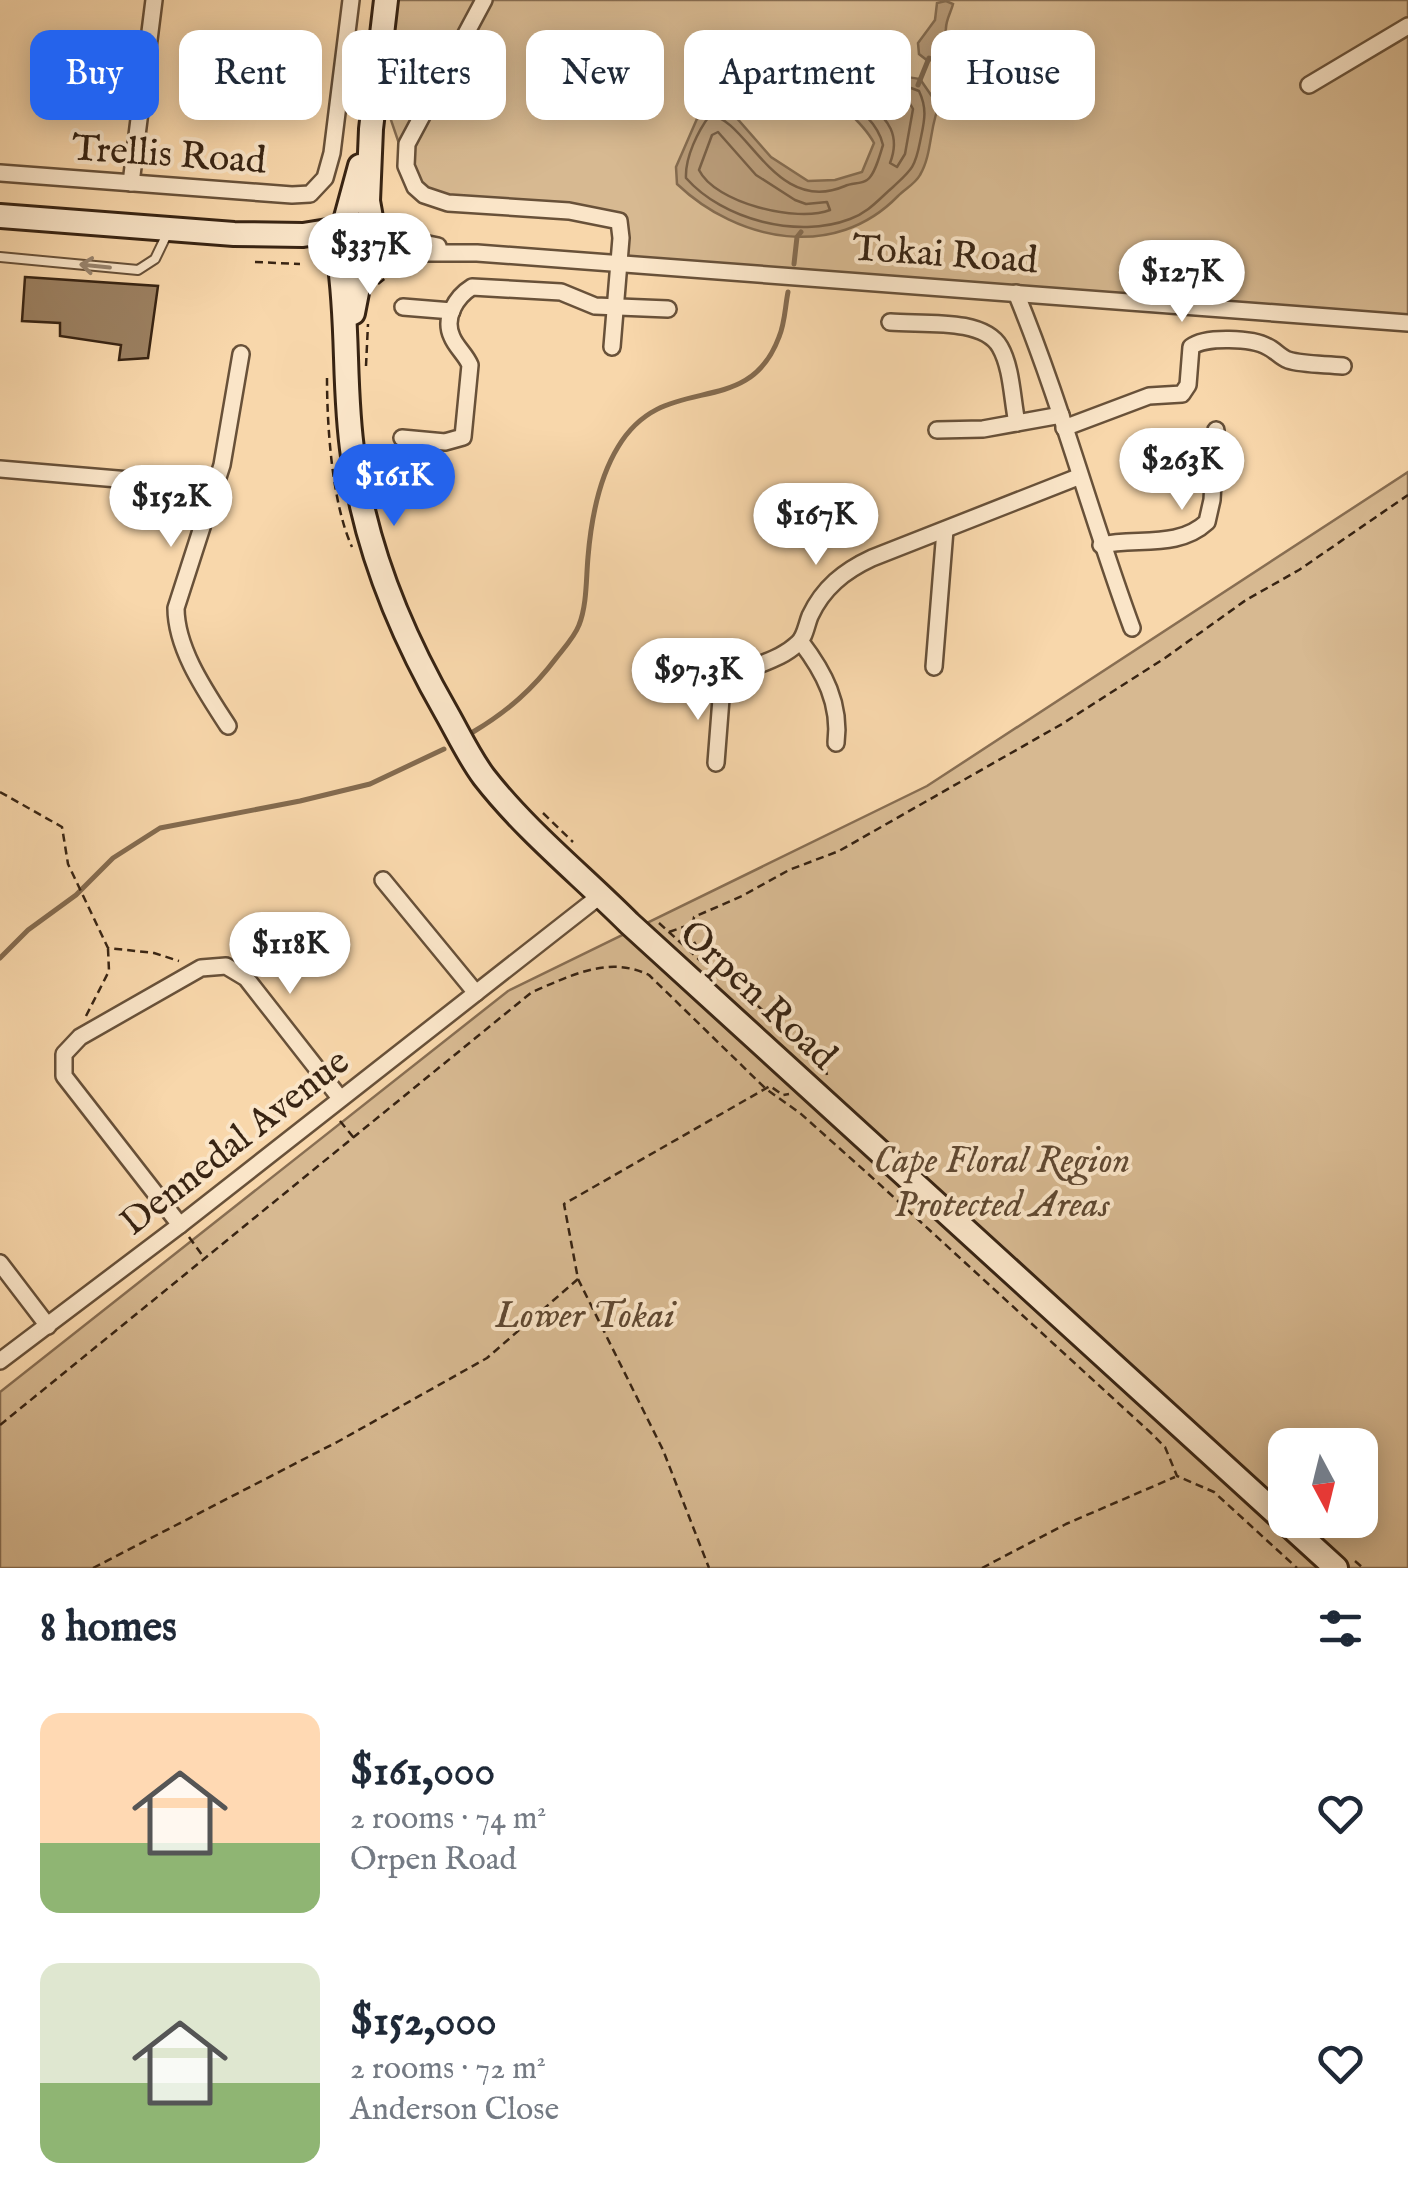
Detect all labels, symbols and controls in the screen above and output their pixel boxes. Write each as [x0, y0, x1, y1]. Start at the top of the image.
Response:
chip: Buy [30, 30, 159, 120]
chip: Rent [179, 30, 322, 120]
chip: Filters [342, 30, 506, 120]
chip: New [526, 30, 664, 120]
chip: Apartment [684, 30, 911, 120]
chip: House [931, 30, 1095, 120]
street label: Trellis Road [70, 125, 268, 187]
pin: $337K [300, 213, 440, 298]
text: $337K [330, 225, 410, 266]
street label: Tokai Road [850, 226, 1040, 286]
pin: $127K [1112, 240, 1252, 325]
text: $127K [1141, 252, 1223, 293]
one-way arrow [80, 257, 112, 276]
pin: $263K [1112, 428, 1252, 513]
text: $263K [1141, 440, 1223, 481]
pin: $161K [324, 444, 464, 529]
text: $161K [355, 456, 433, 497]
pin: $152K [101, 465, 241, 550]
text: $152K [131, 477, 211, 518]
pin: $167K [746, 483, 886, 568]
text: $167K [775, 495, 857, 536]
pin: $97.3K [617, 638, 779, 723]
text: $97.3K [654, 650, 742, 691]
street label: Orpen Road [668, 911, 846, 1082]
pin: $118K [220, 912, 360, 997]
text: $118K [251, 924, 329, 965]
street label: Dennedal Avenue [112, 1039, 360, 1248]
park label: Cape Floral Region Protected Areas [874, 1138, 1130, 1230]
park label: Lower Tokai [494, 1293, 677, 1341]
north arrow [1268, 1428, 1378, 1538]
map controls [1268, 1428, 1378, 1538]
icon: filters [1313, 1601, 1368, 1656]
text: 8 homes [40, 1602, 177, 1655]
text: $161,000 [350, 1746, 495, 1799]
icon: home [120, 1753, 240, 1873]
icon: heart [1313, 1786, 1368, 1841]
text: 2 rooms · 74 m² [350, 1799, 546, 1840]
text: Orpen Road [350, 1840, 517, 1881]
text: $152,000 [350, 1996, 497, 2049]
icon: home [120, 2003, 240, 2123]
icon: heart [1313, 2036, 1368, 2091]
text: 2 rooms · 72 m² [350, 2049, 546, 2090]
text: Anderson Close [350, 2090, 559, 2131]

